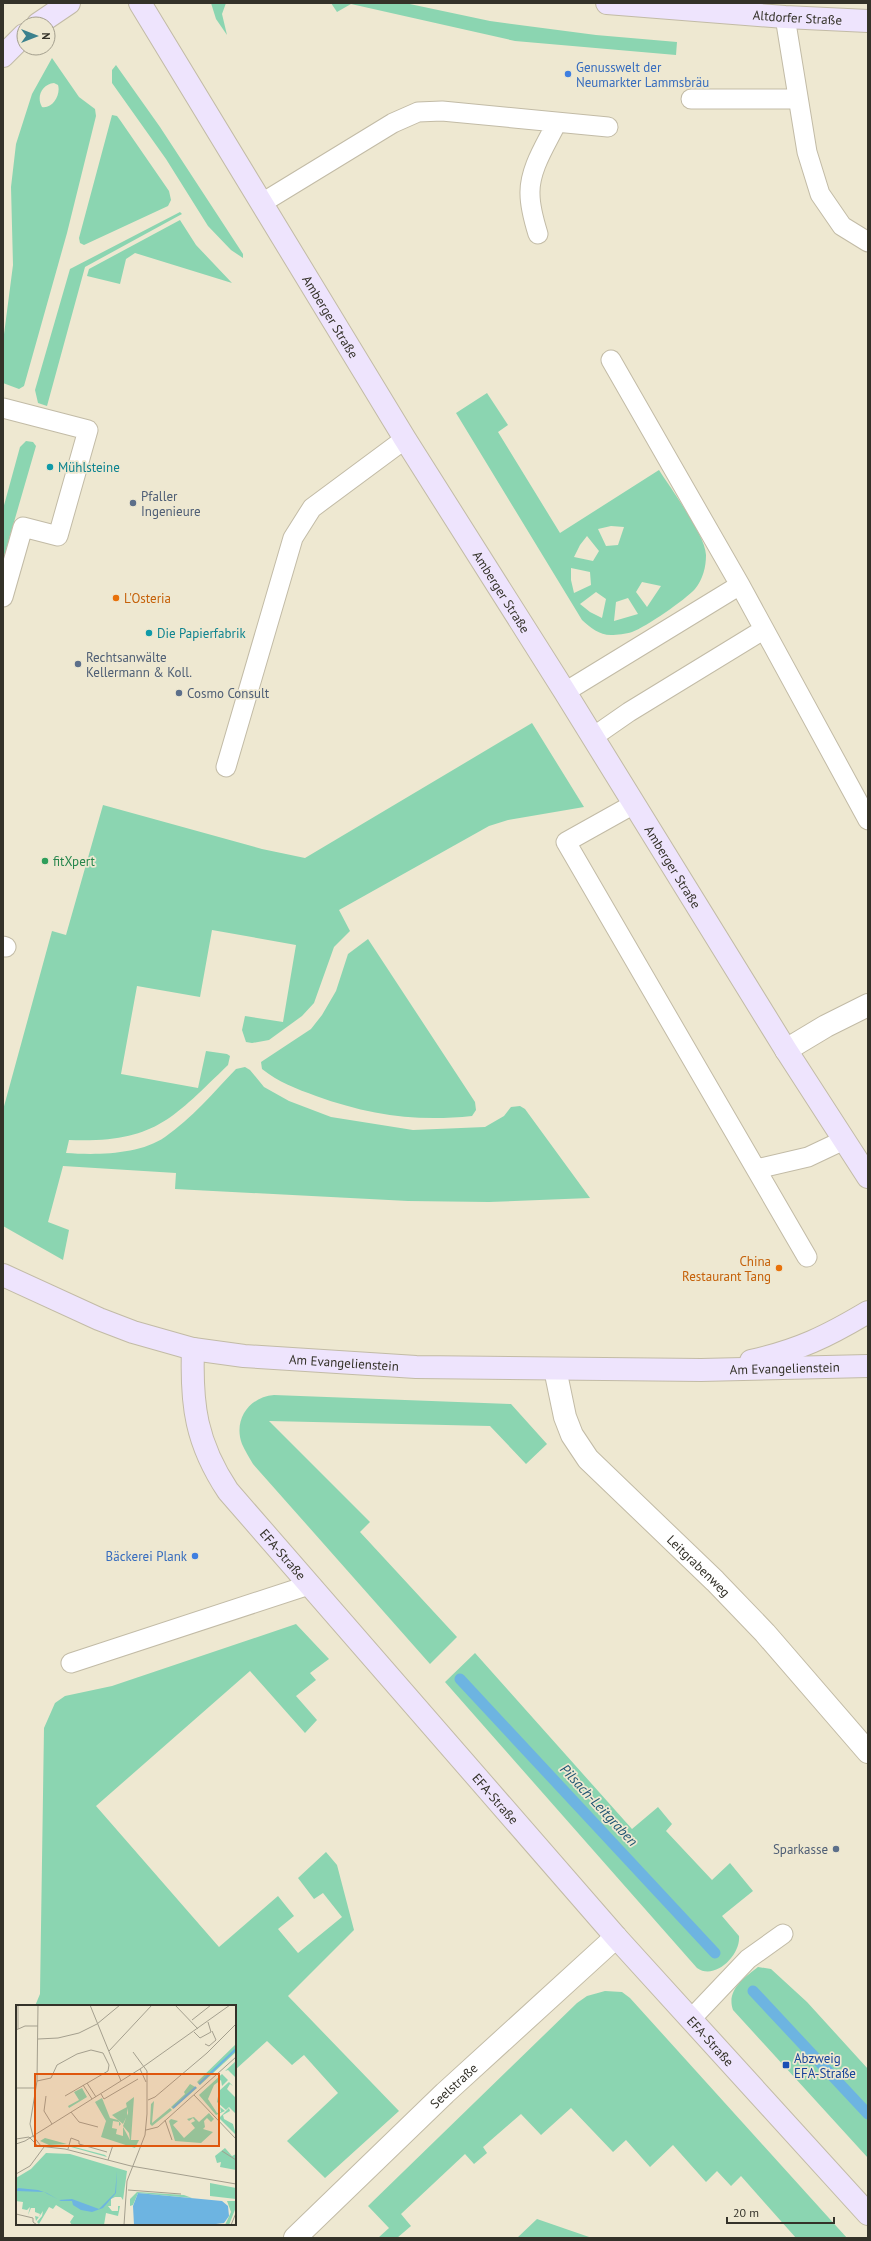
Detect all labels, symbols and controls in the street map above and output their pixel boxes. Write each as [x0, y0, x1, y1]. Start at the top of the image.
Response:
street label: Altdorfer Straße [752, 7, 842, 29]
north arrow [16, 16, 56, 56]
text: N [39, 32, 53, 40]
place label: Genusswelt der Neumarkter Lammsbräu [576, 59, 709, 91]
marker: Genusswelt der Neumarkter Lammsbräu [563, 69, 573, 79]
street label: Amberger Straße [298, 272, 362, 362]
place label: Mühlsteine [58, 459, 120, 476]
marker: Mühlsteine [45, 462, 55, 472]
place label: Pfaller Ingenieure [141, 488, 201, 520]
marker: Pfaller Ingenieure [128, 498, 138, 508]
street label: Amberger Straße [469, 548, 534, 636]
place label: L'Osteria [124, 590, 171, 607]
marker: L'Osteria [111, 593, 121, 603]
place label: Die Papierfabrik [157, 625, 246, 642]
marker: Die Papierfabrik [144, 628, 154, 638]
place label: Rechtsanwälte Kellermann & Koll. [86, 649, 192, 681]
marker: Rechtsanwälte Kellermann & Koll. [73, 659, 83, 669]
place label: Cosmo Consult [187, 685, 270, 702]
marker: Cosmo Consult [174, 688, 184, 698]
street label: Amberger Straße [641, 823, 704, 912]
place label: fitXpert [53, 853, 96, 870]
marker: fitXpert [40, 856, 50, 866]
place label: China Restaurant Tang [682, 1253, 771, 1285]
marker: China Restaurant Tang [774, 1263, 784, 1273]
street label: Am Evangelienstein [288, 1351, 399, 1375]
street label: Am Evangelienstein [730, 1359, 840, 1378]
street label: EFA-Straße [256, 1526, 309, 1584]
street label: Leitgrabenweg [663, 1531, 734, 1601]
place label: Bäckerei Plank [106, 1548, 188, 1565]
marker: Bäckerei Plank [190, 1551, 200, 1561]
water label: Pilsach-Leitgraben [556, 1760, 642, 1850]
street label: EFA-Straße [469, 1770, 522, 1828]
place label: Sparkasse [773, 1841, 828, 1858]
marker: Sparkasse [831, 1844, 841, 1854]
inset map [16, 2005, 236, 2225]
street label: EFA-Straße [683, 2013, 737, 2070]
place label: Abzweig EFA-Straße [794, 2050, 856, 2082]
street label: Seelstraße [426, 2060, 481, 2112]
marker: Abzweig EFA-Straße [781, 2060, 791, 2070]
scale bar [727, 2199, 834, 2225]
text: 20 m [733, 2205, 759, 2220]

